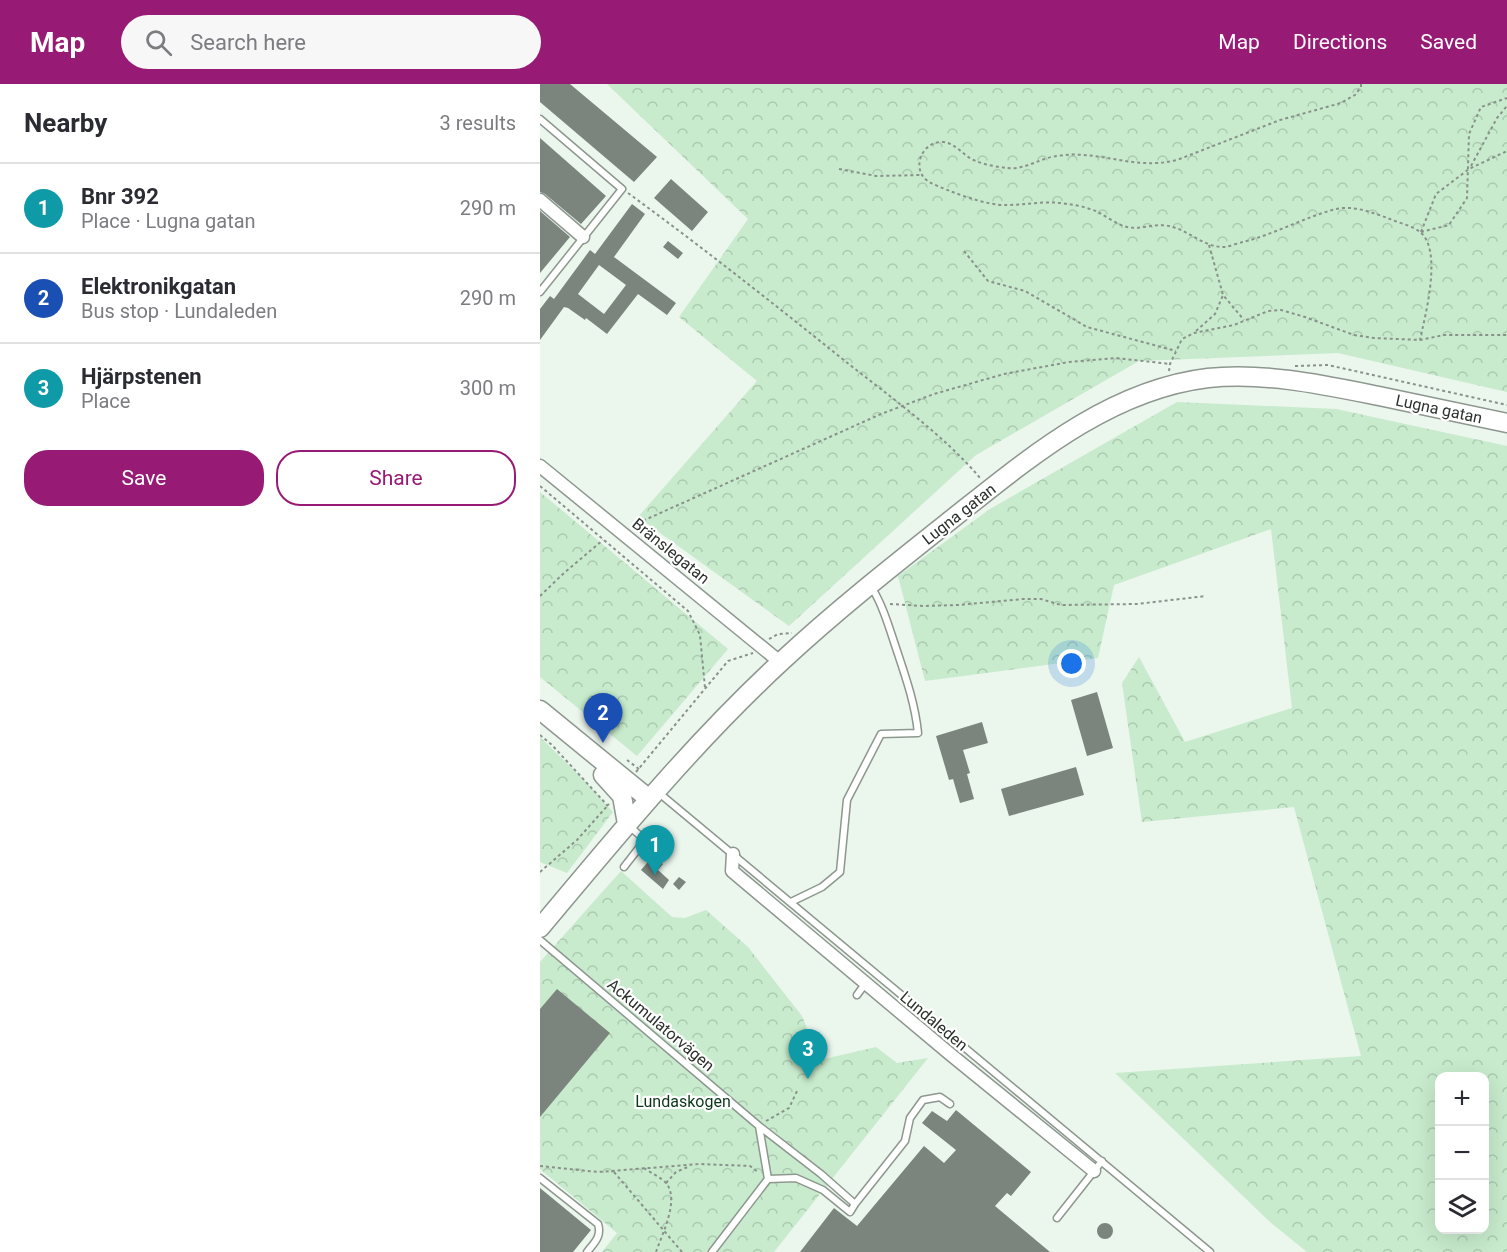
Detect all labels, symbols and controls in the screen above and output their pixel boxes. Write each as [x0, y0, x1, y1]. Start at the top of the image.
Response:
search box [121, 15, 541, 69]
text: Map [30, 26, 85, 59]
icon: search [142, 26, 175, 59]
text: Search here [190, 30, 306, 55]
text: Map [1218, 30, 1260, 54]
text: Directions [1293, 30, 1387, 54]
text: Saved [1420, 30, 1477, 54]
text: Nearby [24, 108, 107, 138]
text: 3 results [440, 111, 516, 135]
text: Bnr 392 [81, 184, 159, 209]
text: 1 [38, 196, 49, 220]
text: 290 m [460, 196, 516, 220]
text: Place · Lugna gatan [81, 209, 256, 233]
text: Elektronikgatan [81, 274, 236, 299]
text: 2 [38, 286, 49, 310]
text: 290 m [460, 286, 516, 310]
text: Bus stop · Lundaleden [81, 299, 277, 323]
text: Hjärpstenen [81, 364, 202, 389]
text: 3 [38, 376, 49, 400]
text: 300 m [460, 376, 516, 400]
text: Place [81, 389, 130, 413]
street label: Lugna gatan [1394, 391, 1484, 427]
button: Save [24, 450, 264, 506]
button: Share [276, 450, 516, 506]
street label: Lugna gatan [918, 479, 1000, 549]
street label: Bränslegatan [629, 514, 713, 588]
your location [1057, 649, 1086, 678]
pin: 2 [584, 694, 622, 743]
pin: 1 [636, 826, 674, 875]
street label: Ackumulatorvägen [604, 975, 718, 1075]
street label: Lundaleden [896, 987, 972, 1055]
pin: 3 [788, 1030, 828, 1079]
map controls [1435, 1072, 1489, 1234]
button: + [1435, 1072, 1489, 1126]
park label: Lundaskogen [635, 1092, 731, 1111]
button: − [1435, 1126, 1489, 1180]
button: layers [1435, 1180, 1489, 1234]

